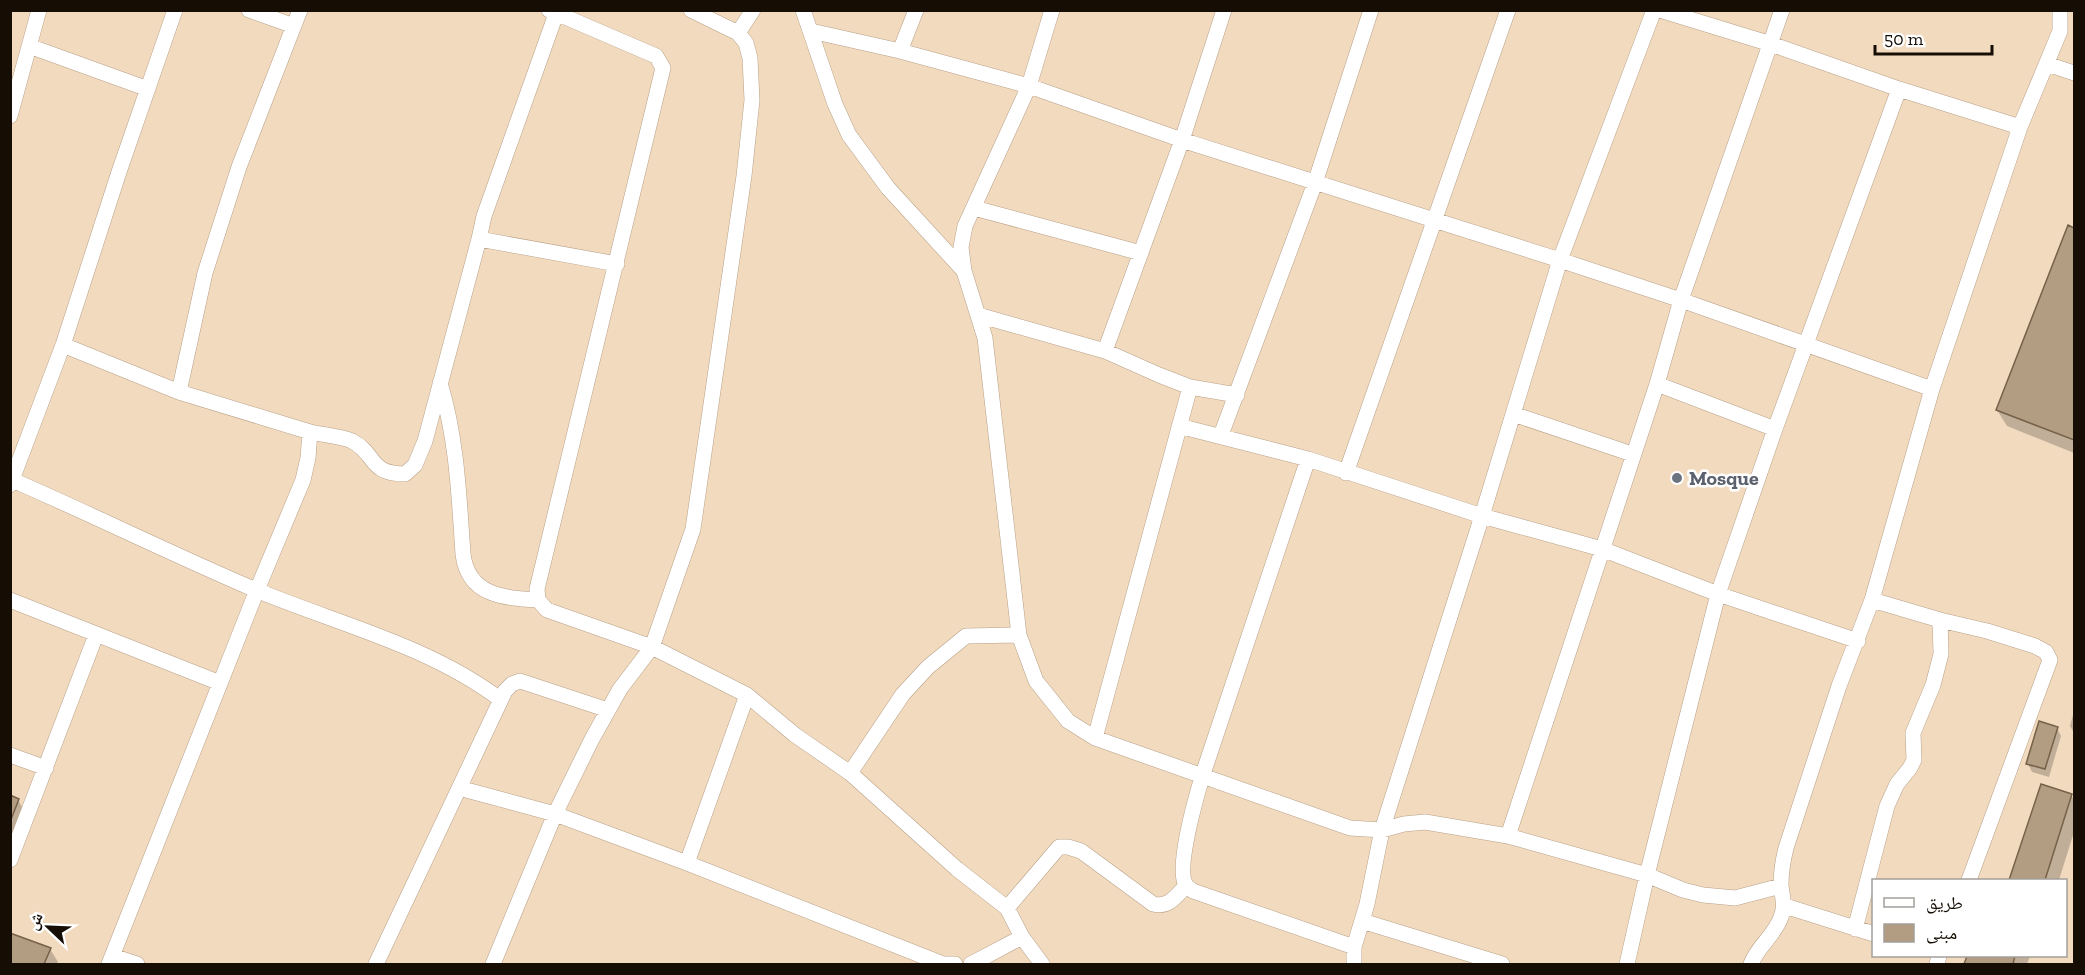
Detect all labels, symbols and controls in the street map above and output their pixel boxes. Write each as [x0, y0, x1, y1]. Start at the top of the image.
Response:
scale bar [1875, 18, 1992, 56]
text: 50 m [1884, 28, 1924, 50]
place label: Mosque [1689, 466, 1759, 490]
marker: Mosque [1670, 471, 1684, 485]
legend [1872, 879, 2067, 957]
text: طريق [1926, 892, 1963, 914]
north arrow [18, 897, 78, 957]
text: ش [23, 910, 47, 933]
text: مبنى [1926, 922, 1957, 944]

